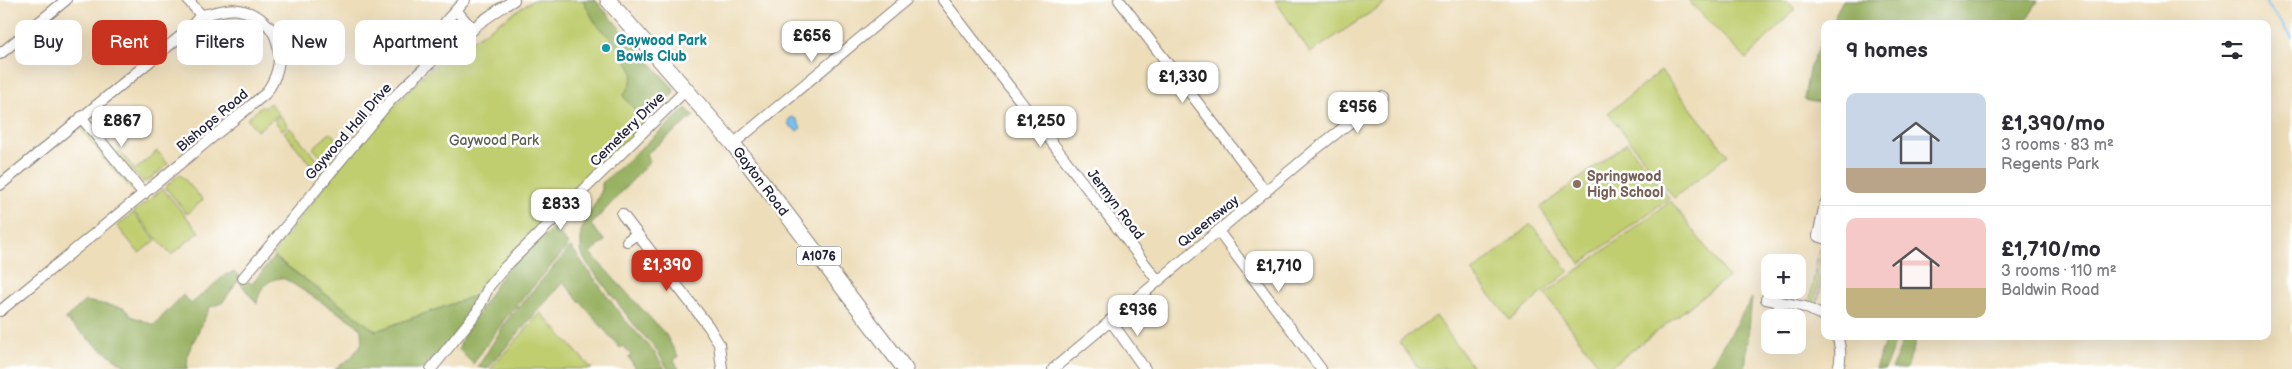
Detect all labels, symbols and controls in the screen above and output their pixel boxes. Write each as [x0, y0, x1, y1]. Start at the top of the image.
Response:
chip: Buy [15, 20, 82, 65]
chip: Rent [92, 20, 167, 65]
chip: Filters [177, 20, 263, 65]
chip: New [273, 20, 345, 65]
chip: Apartment [355, 20, 476, 65]
pin: £656 [782, 20, 842, 63]
text: £656 [793, 27, 831, 46]
place label: Gaywood Park Bowls Club [616, 32, 708, 65]
icon: filters [2218, 36, 2246, 64]
text: 9 homes [1846, 38, 1928, 63]
marker: Gaywood Park Bowls Club [600, 42, 612, 54]
pin: £1,330 [1142, 62, 1224, 104]
text: £1,330 [1159, 68, 1207, 87]
street label: Gaywood Hall Drive [302, 79, 395, 183]
street label: Bishops Road [173, 86, 252, 155]
street label: Cemetery Drive [587, 89, 668, 170]
pin: £956 [1328, 92, 1388, 134]
text: £956 [1339, 98, 1377, 117]
pin: £867 [92, 106, 152, 148]
pin: £1,250 [1000, 106, 1082, 148]
text: £1,390/mo [2001, 111, 2105, 136]
text: £867 [103, 112, 141, 131]
text: £1,250 [1016, 112, 1066, 131]
icon: home [1886, 113, 1946, 173]
park label: Gaywood Park [449, 132, 539, 149]
text: 3 rooms · 83 m² [2001, 136, 2114, 155]
street label: Gayton Road [729, 143, 792, 219]
text: Regents Park [2001, 155, 2099, 174]
street label: Jermyn Road [1084, 166, 1148, 243]
place label: Springwood High School [1587, 168, 1663, 201]
marker: Springwood High School [1571, 178, 1583, 190]
pin: £833 [531, 188, 591, 231]
street label: Queensway [1174, 191, 1243, 251]
text: £833 [542, 195, 580, 214]
text: £1,710/mo [2001, 237, 2101, 262]
icon: home [1886, 238, 1946, 298]
road number: A1076 [796, 247, 842, 266]
pin: £1,390 [626, 250, 708, 292]
pin: £1,710 [1238, 250, 1320, 293]
map controls [1761, 254, 1806, 354]
button: + [1761, 254, 1806, 299]
text: £1,390 [643, 256, 691, 275]
text: £1,710 [1256, 257, 1302, 276]
text: 3 rooms · 110 m² [2001, 262, 2117, 281]
text: Baldwin Road [2001, 281, 2100, 300]
pin: £936 [1108, 294, 1168, 337]
text: £936 [1119, 301, 1157, 320]
button: − [1761, 309, 1806, 354]

